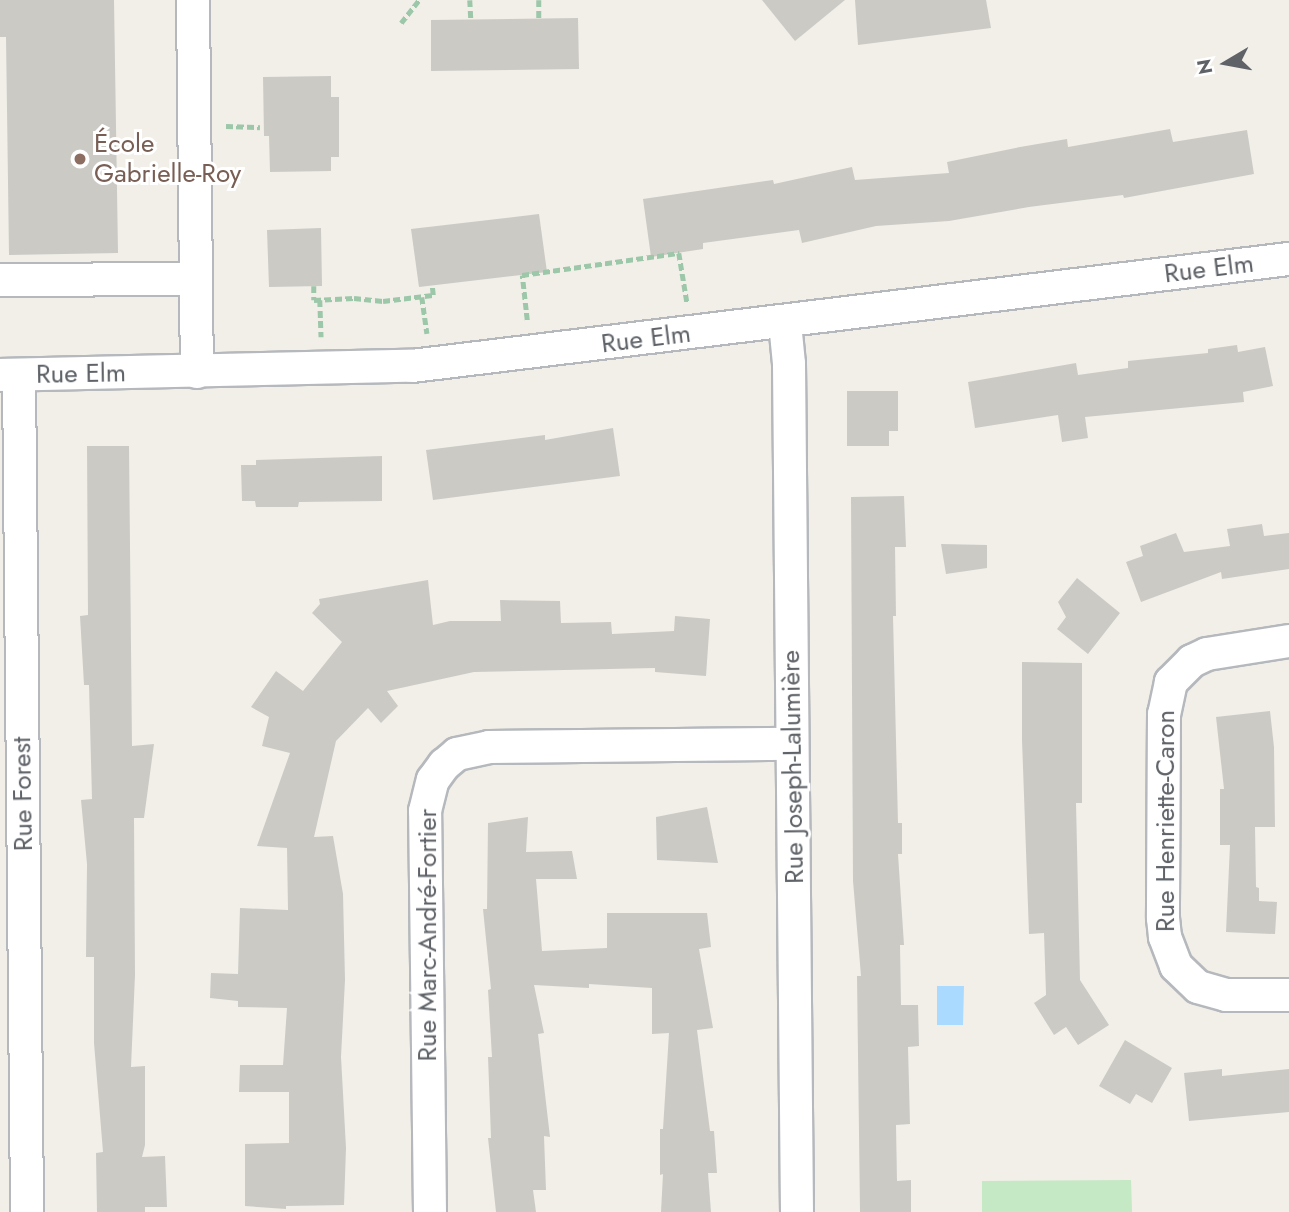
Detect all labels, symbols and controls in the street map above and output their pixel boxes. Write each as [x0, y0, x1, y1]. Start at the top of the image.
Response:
north arrow [1191, 28, 1261, 98]
text: N [1190, 57, 1219, 77]
place label: École Gabrielle-Roy [94, 128, 241, 190]
marker: École Gabrielle-Roy [72, 151, 88, 167]
street label: Rue Elm [1162, 248, 1256, 290]
street label: Rue Elm [599, 318, 693, 360]
street label: Rue Elm [36, 358, 126, 390]
street label: Rue Joseph-Lalumière [775, 650, 811, 884]
street label: Rue Henriette-Caron [1150, 710, 1182, 932]
street label: Rue Forest [6, 737, 40, 851]
street label: Rue Marc-André-Fortier [412, 808, 444, 1062]

